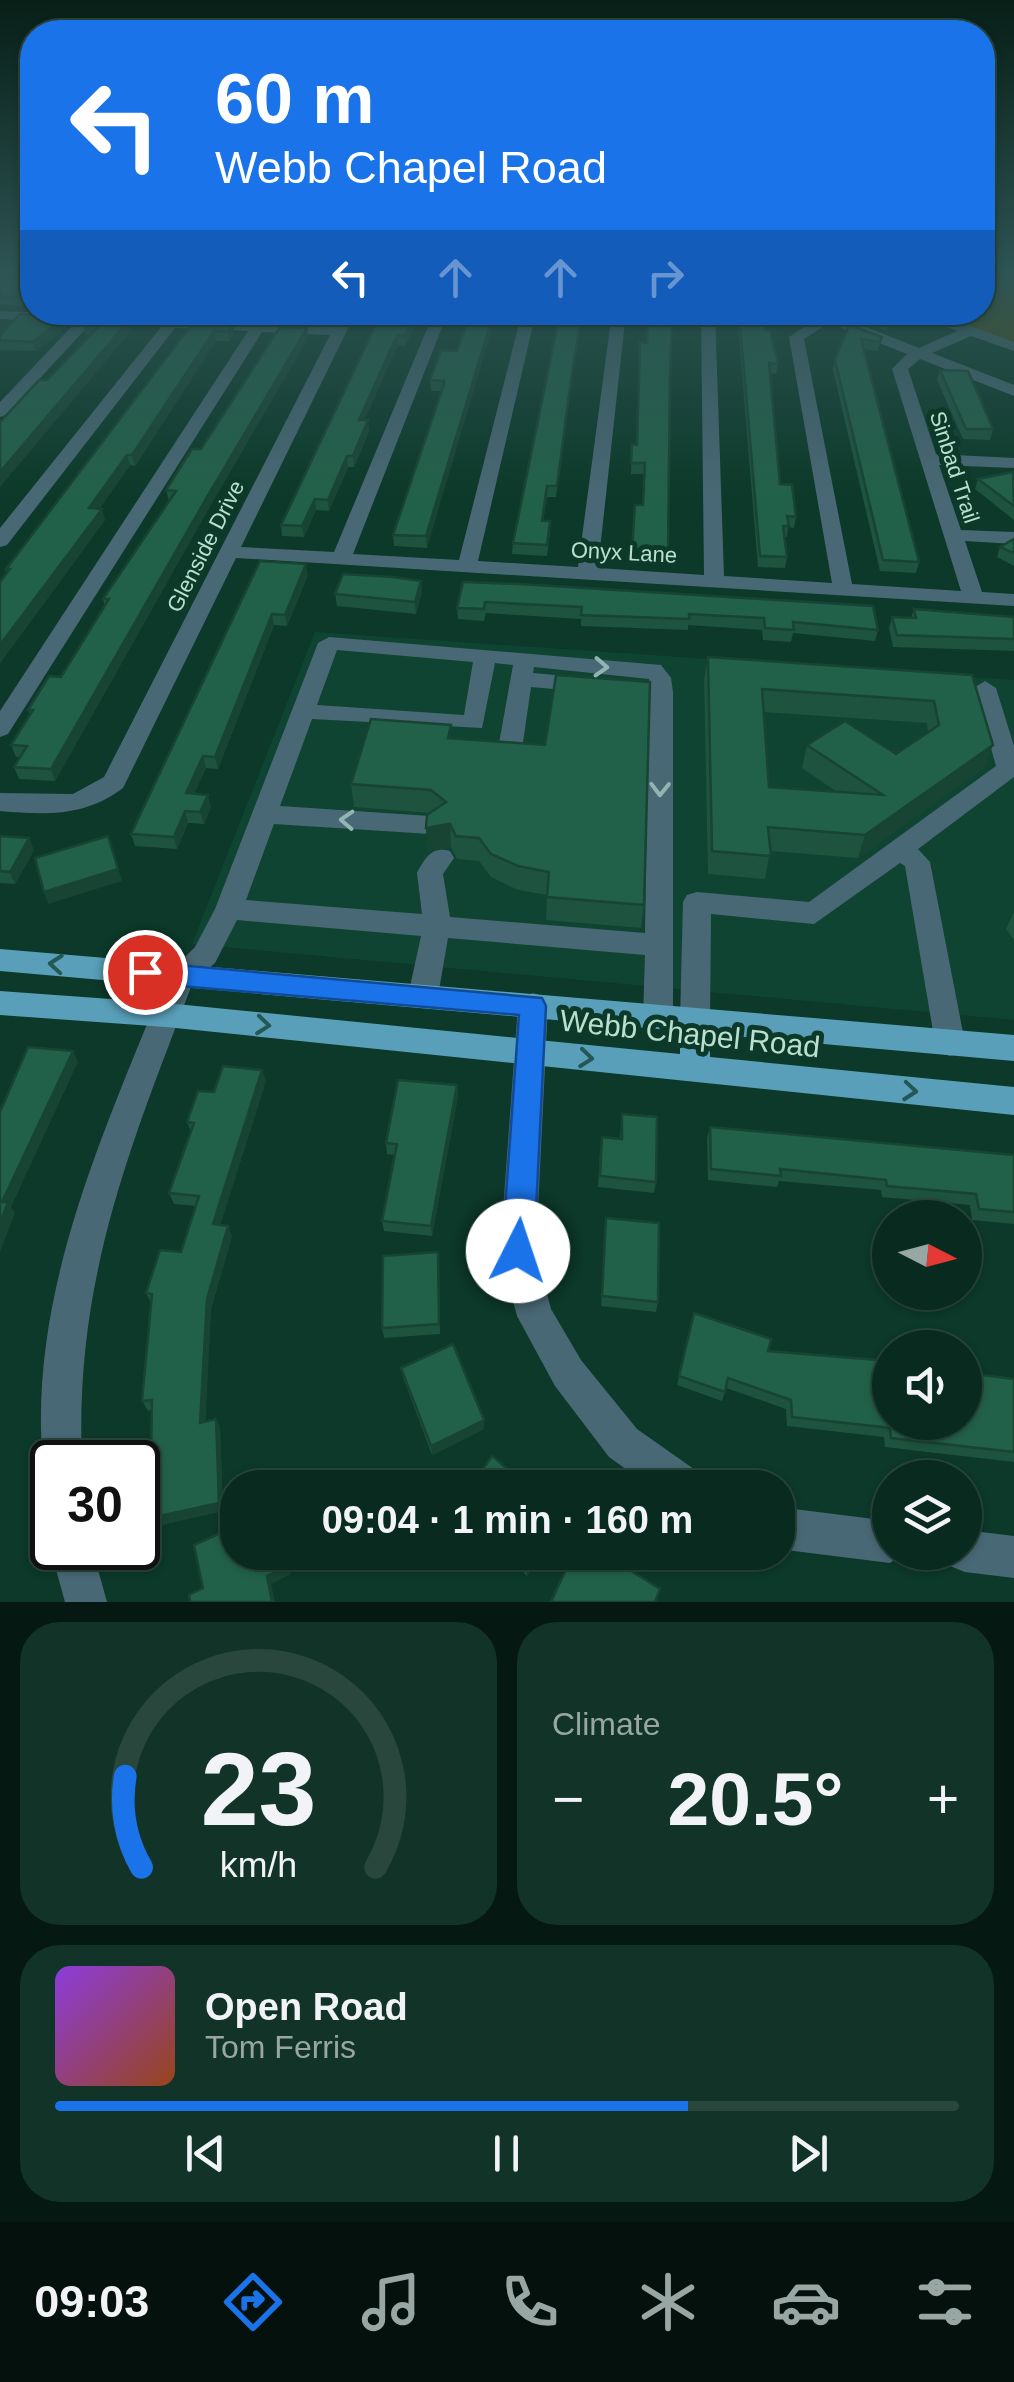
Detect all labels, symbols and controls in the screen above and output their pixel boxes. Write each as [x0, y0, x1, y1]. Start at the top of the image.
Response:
icon: left [50, 60, 180, 190]
text: 60 m [215, 60, 375, 138]
text: Webb Chapel Road [215, 142, 607, 193]
icon: left [323, 250, 378, 305]
icon: ahead [428, 250, 483, 305]
icon: ahead [533, 250, 588, 305]
icon: right [638, 250, 693, 305]
street label: Sinbad Trail [925, 408, 984, 526]
street label: Glenside Drive [162, 476, 249, 616]
street label: Onyx Lane [570, 537, 678, 568]
one-way arrow [593, 656, 609, 677]
one-way arrow [649, 782, 671, 798]
one-way arrow [339, 810, 355, 831]
pin [103, 930, 188, 1015]
icon: arrive [118, 945, 173, 1000]
one-way arrow [47, 954, 63, 976]
street label: Webb Chapel Road [558, 1003, 822, 1064]
one-way arrow [256, 1014, 272, 1035]
one-way arrow [579, 1047, 595, 1069]
one-way arrow [902, 1080, 918, 1101]
position arrow [466, 1199, 570, 1303]
north arrow [872, 1200, 982, 1310]
map controls [872, 1200, 982, 1570]
button: sound [872, 1330, 982, 1440]
speed limit sign: 30 [30, 1440, 160, 1570]
button: layers [872, 1460, 982, 1570]
text: 09:04 · 1 min · 160 m [322, 1499, 693, 1541]
text: Climate [552, 1706, 660, 1742]
text: 23 [201, 1731, 316, 1847]
text: 20.5° [668, 1757, 843, 1841]
text: − [552, 1768, 584, 1830]
text: + [927, 1768, 959, 1830]
text: km/h [220, 1845, 297, 1885]
text: Open Road [205, 1986, 408, 2028]
text: Tom Ferris [205, 2029, 356, 2065]
icon: previous [178, 2126, 233, 2181]
icon: pause [479, 2126, 534, 2181]
icon: next [781, 2126, 836, 2181]
icon: directions [218, 2267, 288, 2337]
icon: music [356, 2267, 426, 2337]
icon: phone [495, 2267, 565, 2337]
icon: climate [633, 2267, 703, 2337]
icon: car [771, 2267, 841, 2337]
icon: filters [910, 2267, 980, 2337]
text: 09:03 [34, 2276, 149, 2327]

